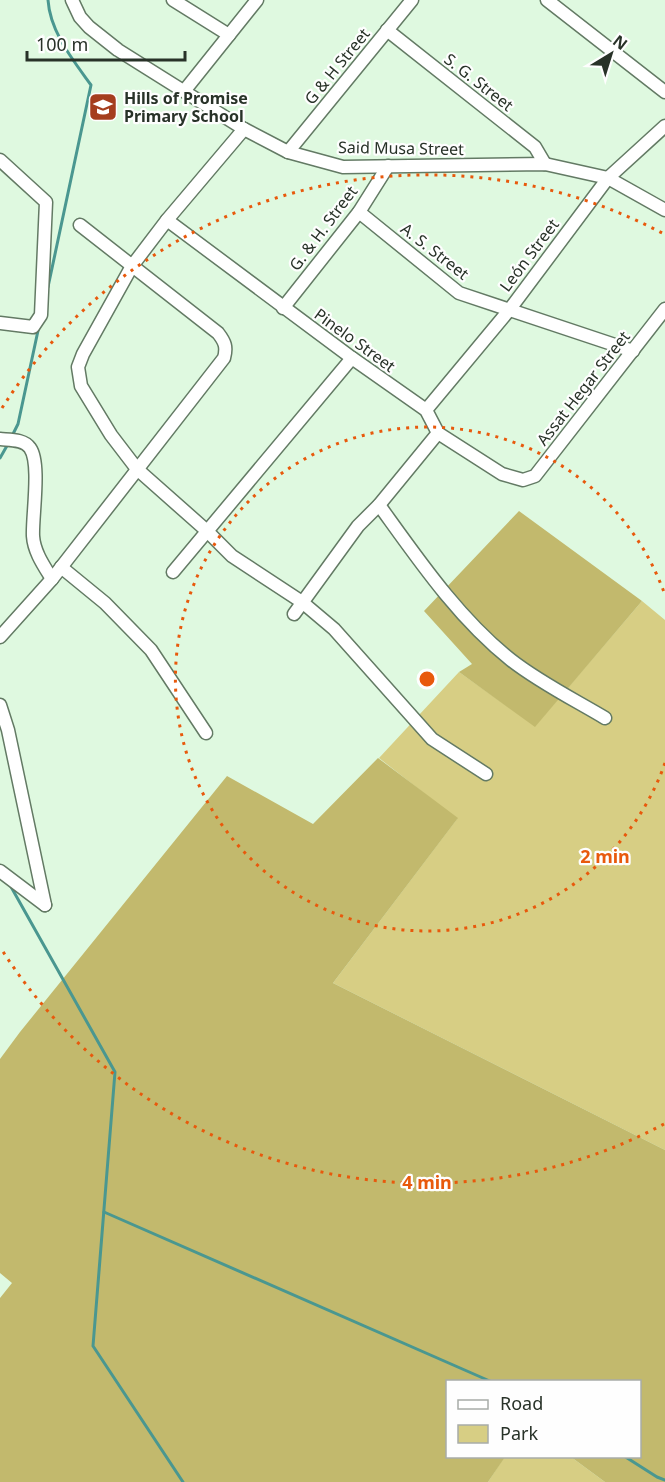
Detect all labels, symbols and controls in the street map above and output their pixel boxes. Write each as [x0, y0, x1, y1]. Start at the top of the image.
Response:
street label: G & H Street [299, 23, 375, 109]
scale bar [27, 24, 184, 62]
north arrow [581, 24, 641, 84]
text: N [608, 30, 632, 55]
text: 100 m [36, 32, 88, 56]
street label: S. G. Street [440, 48, 518, 116]
place label: Hills of Promise Primary School [124, 87, 248, 127]
school or university icon: Hills of Promise Primary School [87, 91, 119, 123]
street label: Said Musa Street [338, 136, 464, 160]
street label: G. & H. Street [284, 181, 362, 275]
street label: León Street [494, 214, 564, 296]
street label: A. S. Street [396, 218, 474, 285]
street label: Pinelo Street [310, 303, 400, 377]
street label: Assat Hegar Street [531, 326, 635, 450]
centre of rings [417, 669, 437, 689]
text: 2 min [580, 844, 630, 868]
text: 4 min [402, 1170, 452, 1194]
legend [446, 1380, 641, 1458]
text: Road [500, 1391, 543, 1415]
text: Park [500, 1421, 538, 1445]

